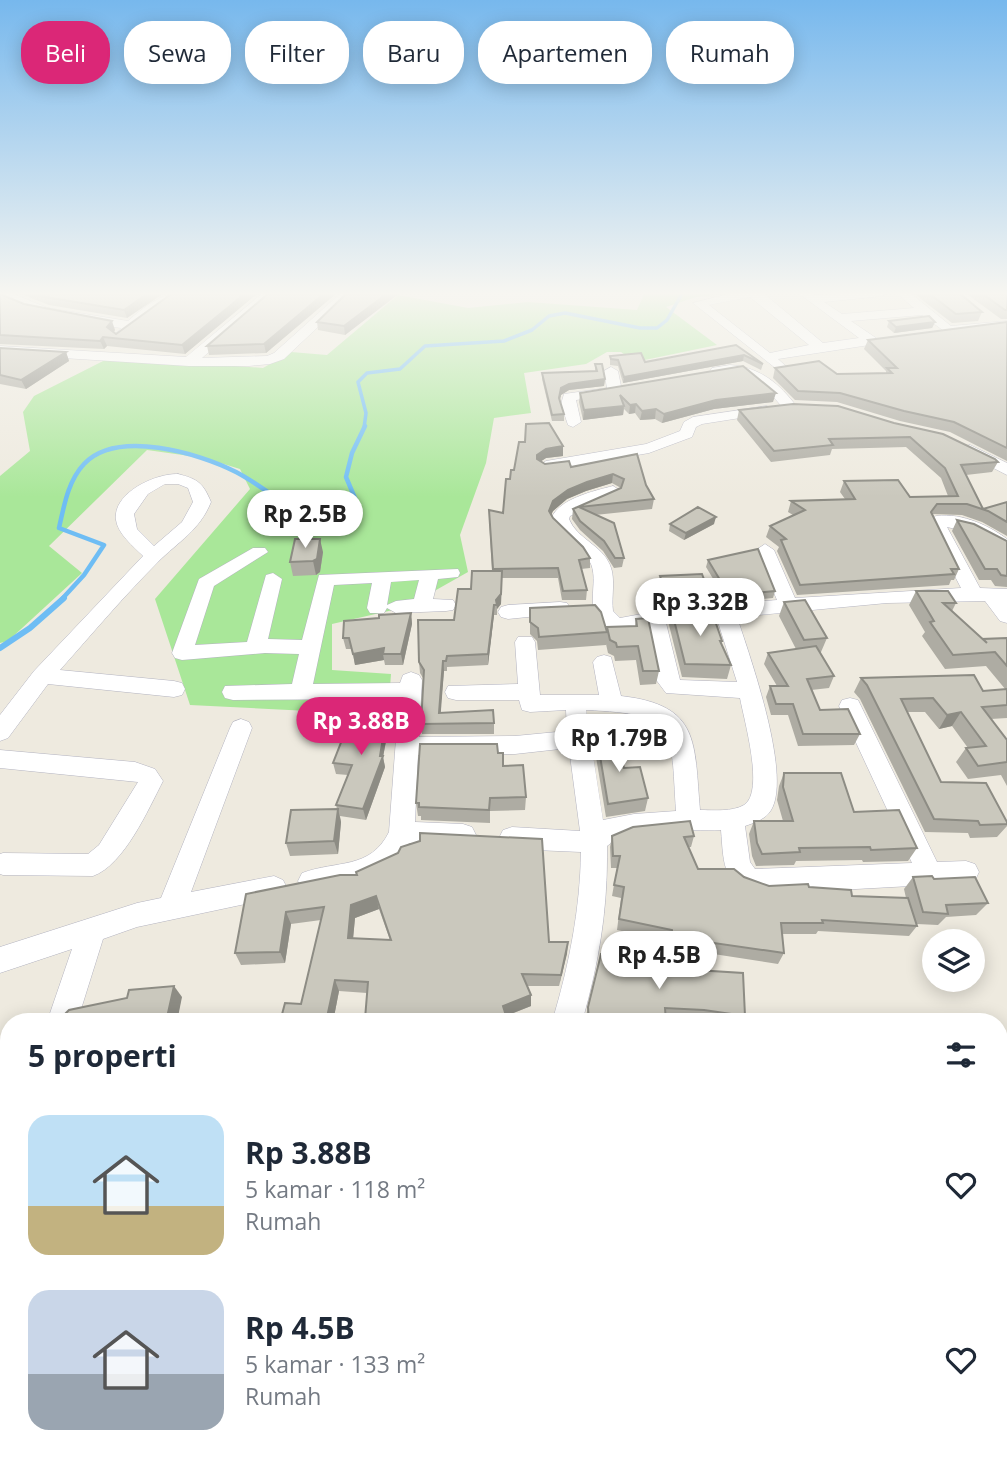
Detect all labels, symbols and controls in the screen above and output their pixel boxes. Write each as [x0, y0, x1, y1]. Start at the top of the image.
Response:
chip: Beli [21, 21, 110, 84]
chip: Sewa [124, 21, 231, 84]
chip: Filter [245, 21, 349, 84]
chip: Baru [363, 21, 464, 84]
chip: Apartemen [478, 21, 652, 84]
chip: Rumah [666, 21, 794, 84]
pin: Rp 2.5B [240, 490, 370, 550]
text: Rp 2.5B [263, 497, 347, 529]
pin: Rp 3.32B [628, 578, 772, 638]
text: Rp 3.32B [651, 585, 749, 617]
pin: Rp 3.88B [289, 698, 433, 757]
text: Rp 3.88B [312, 704, 410, 736]
pin: Rp 1.79B [547, 714, 691, 774]
text: Rp 1.79B [570, 721, 668, 753]
map controls [922, 929, 985, 992]
button: layers [922, 929, 985, 992]
pin: Rp 4.5B [594, 932, 724, 991]
text: Rp 4.5B [617, 938, 701, 970]
text: 5 properti [28, 1035, 177, 1076]
icon: filters [942, 1036, 980, 1074]
text: Rp 3.88B [245, 1132, 372, 1173]
icon: home [84, 1143, 168, 1227]
icon: heart [942, 1166, 980, 1204]
text: 5 kamar · 118 m² [245, 1173, 425, 1205]
text: Rumah [245, 1205, 321, 1237]
text: Rp 4.5B [245, 1307, 355, 1348]
icon: home [84, 1318, 168, 1402]
icon: heart [942, 1341, 980, 1379]
text: 5 kamar · 133 m² [245, 1348, 425, 1380]
text: Rumah [245, 1380, 321, 1412]

